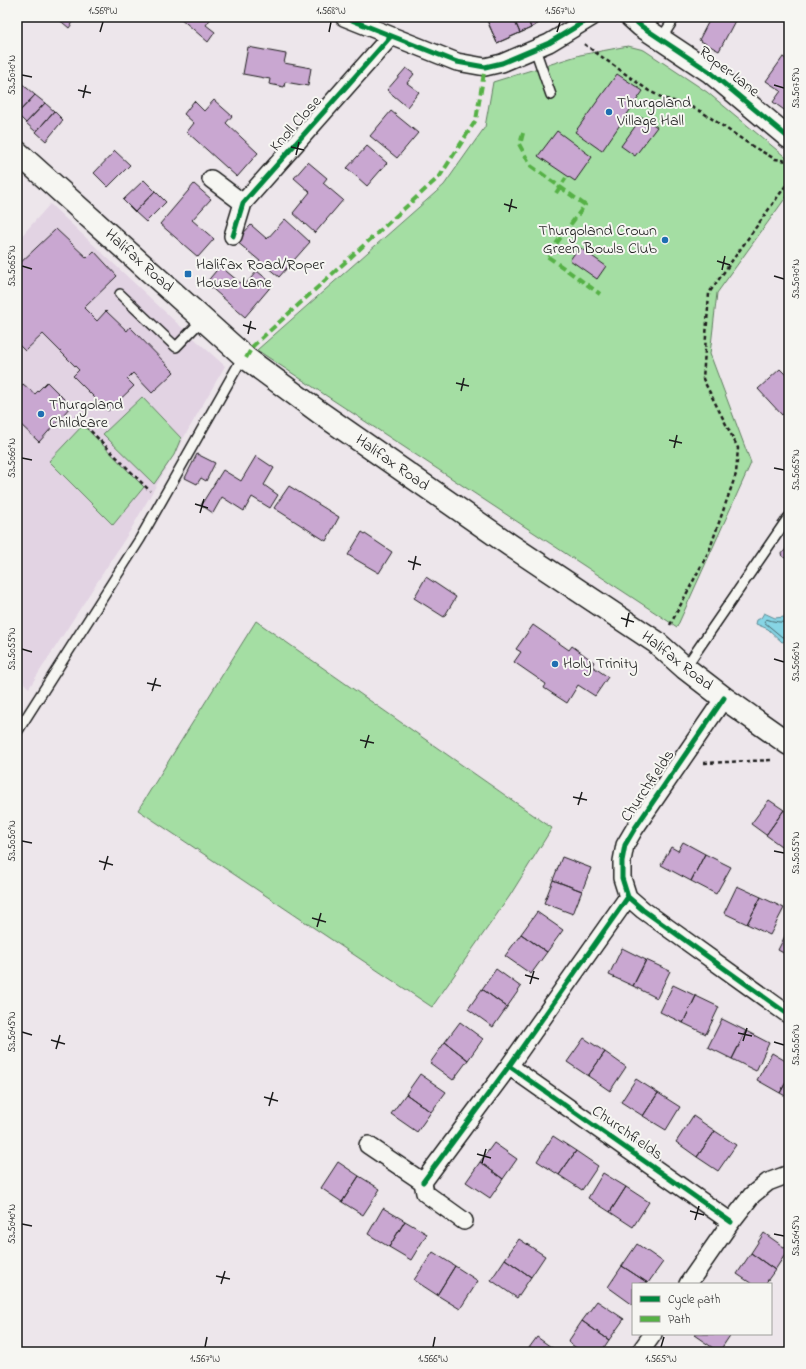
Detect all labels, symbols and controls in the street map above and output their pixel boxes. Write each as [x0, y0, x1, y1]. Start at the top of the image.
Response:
text: 1.569°W [89, 4, 118, 19]
text: 1.568°W [316, 4, 346, 19]
text: 1.567°W [545, 4, 575, 19]
street label: Roper Lane [693, 40, 765, 104]
text: 53.5070°N [5, 55, 20, 95]
text: 53.5075°N [789, 67, 804, 109]
street label: Knoll Close [264, 90, 328, 157]
place label: Thurgoland Village Hall [616, 91, 691, 133]
marker: Thurgoland Village Hall [604, 107, 614, 117]
place label: Thurgoland Crown Green Bowls Club [538, 219, 658, 261]
street label: Halifax Road [99, 223, 179, 299]
marker: Thurgoland Crown Green Bowls Club [660, 235, 670, 245]
text: 53.5065°N [5, 245, 20, 287]
place label: Halifax Road/Roper House Lane [196, 253, 325, 295]
text: 53.5070°N [789, 259, 804, 299]
marker: Halifax Road/Roper House Lane [183, 269, 193, 279]
place label: Thurgoland Childcare [49, 393, 123, 435]
marker: Thurgoland Childcare [36, 409, 46, 419]
street label: Halifax Road [350, 429, 434, 497]
text: 53.5060°N [5, 438, 20, 478]
text: 53.5065°N [789, 449, 804, 491]
street label: Halifax Road [636, 625, 718, 697]
text: 53.5055°N [5, 627, 20, 670]
text: 53.5060°N [789, 642, 804, 682]
place label: Holy Trinity [563, 652, 638, 676]
marker: Holy Trinity [550, 659, 560, 669]
street label: Churchfields [615, 745, 681, 827]
text: 53.5050°N [5, 820, 20, 862]
text: 53.5055°N [789, 831, 804, 874]
text: 53.5045°N [5, 1011, 20, 1053]
text: 53.5050°N [789, 1024, 804, 1066]
street label: Churchfields [586, 1100, 668, 1166]
text: 53.5040°N [5, 1204, 20, 1244]
text: 53.5045°N [789, 1215, 804, 1257]
legend [632, 1283, 772, 1335]
text: Cycle path [668, 1291, 720, 1310]
text: Path [668, 1311, 691, 1329]
text: 1.567°W [190, 1352, 220, 1367]
text: 1.566°W [418, 1352, 448, 1367]
text: 1.565°W [645, 1352, 677, 1367]

